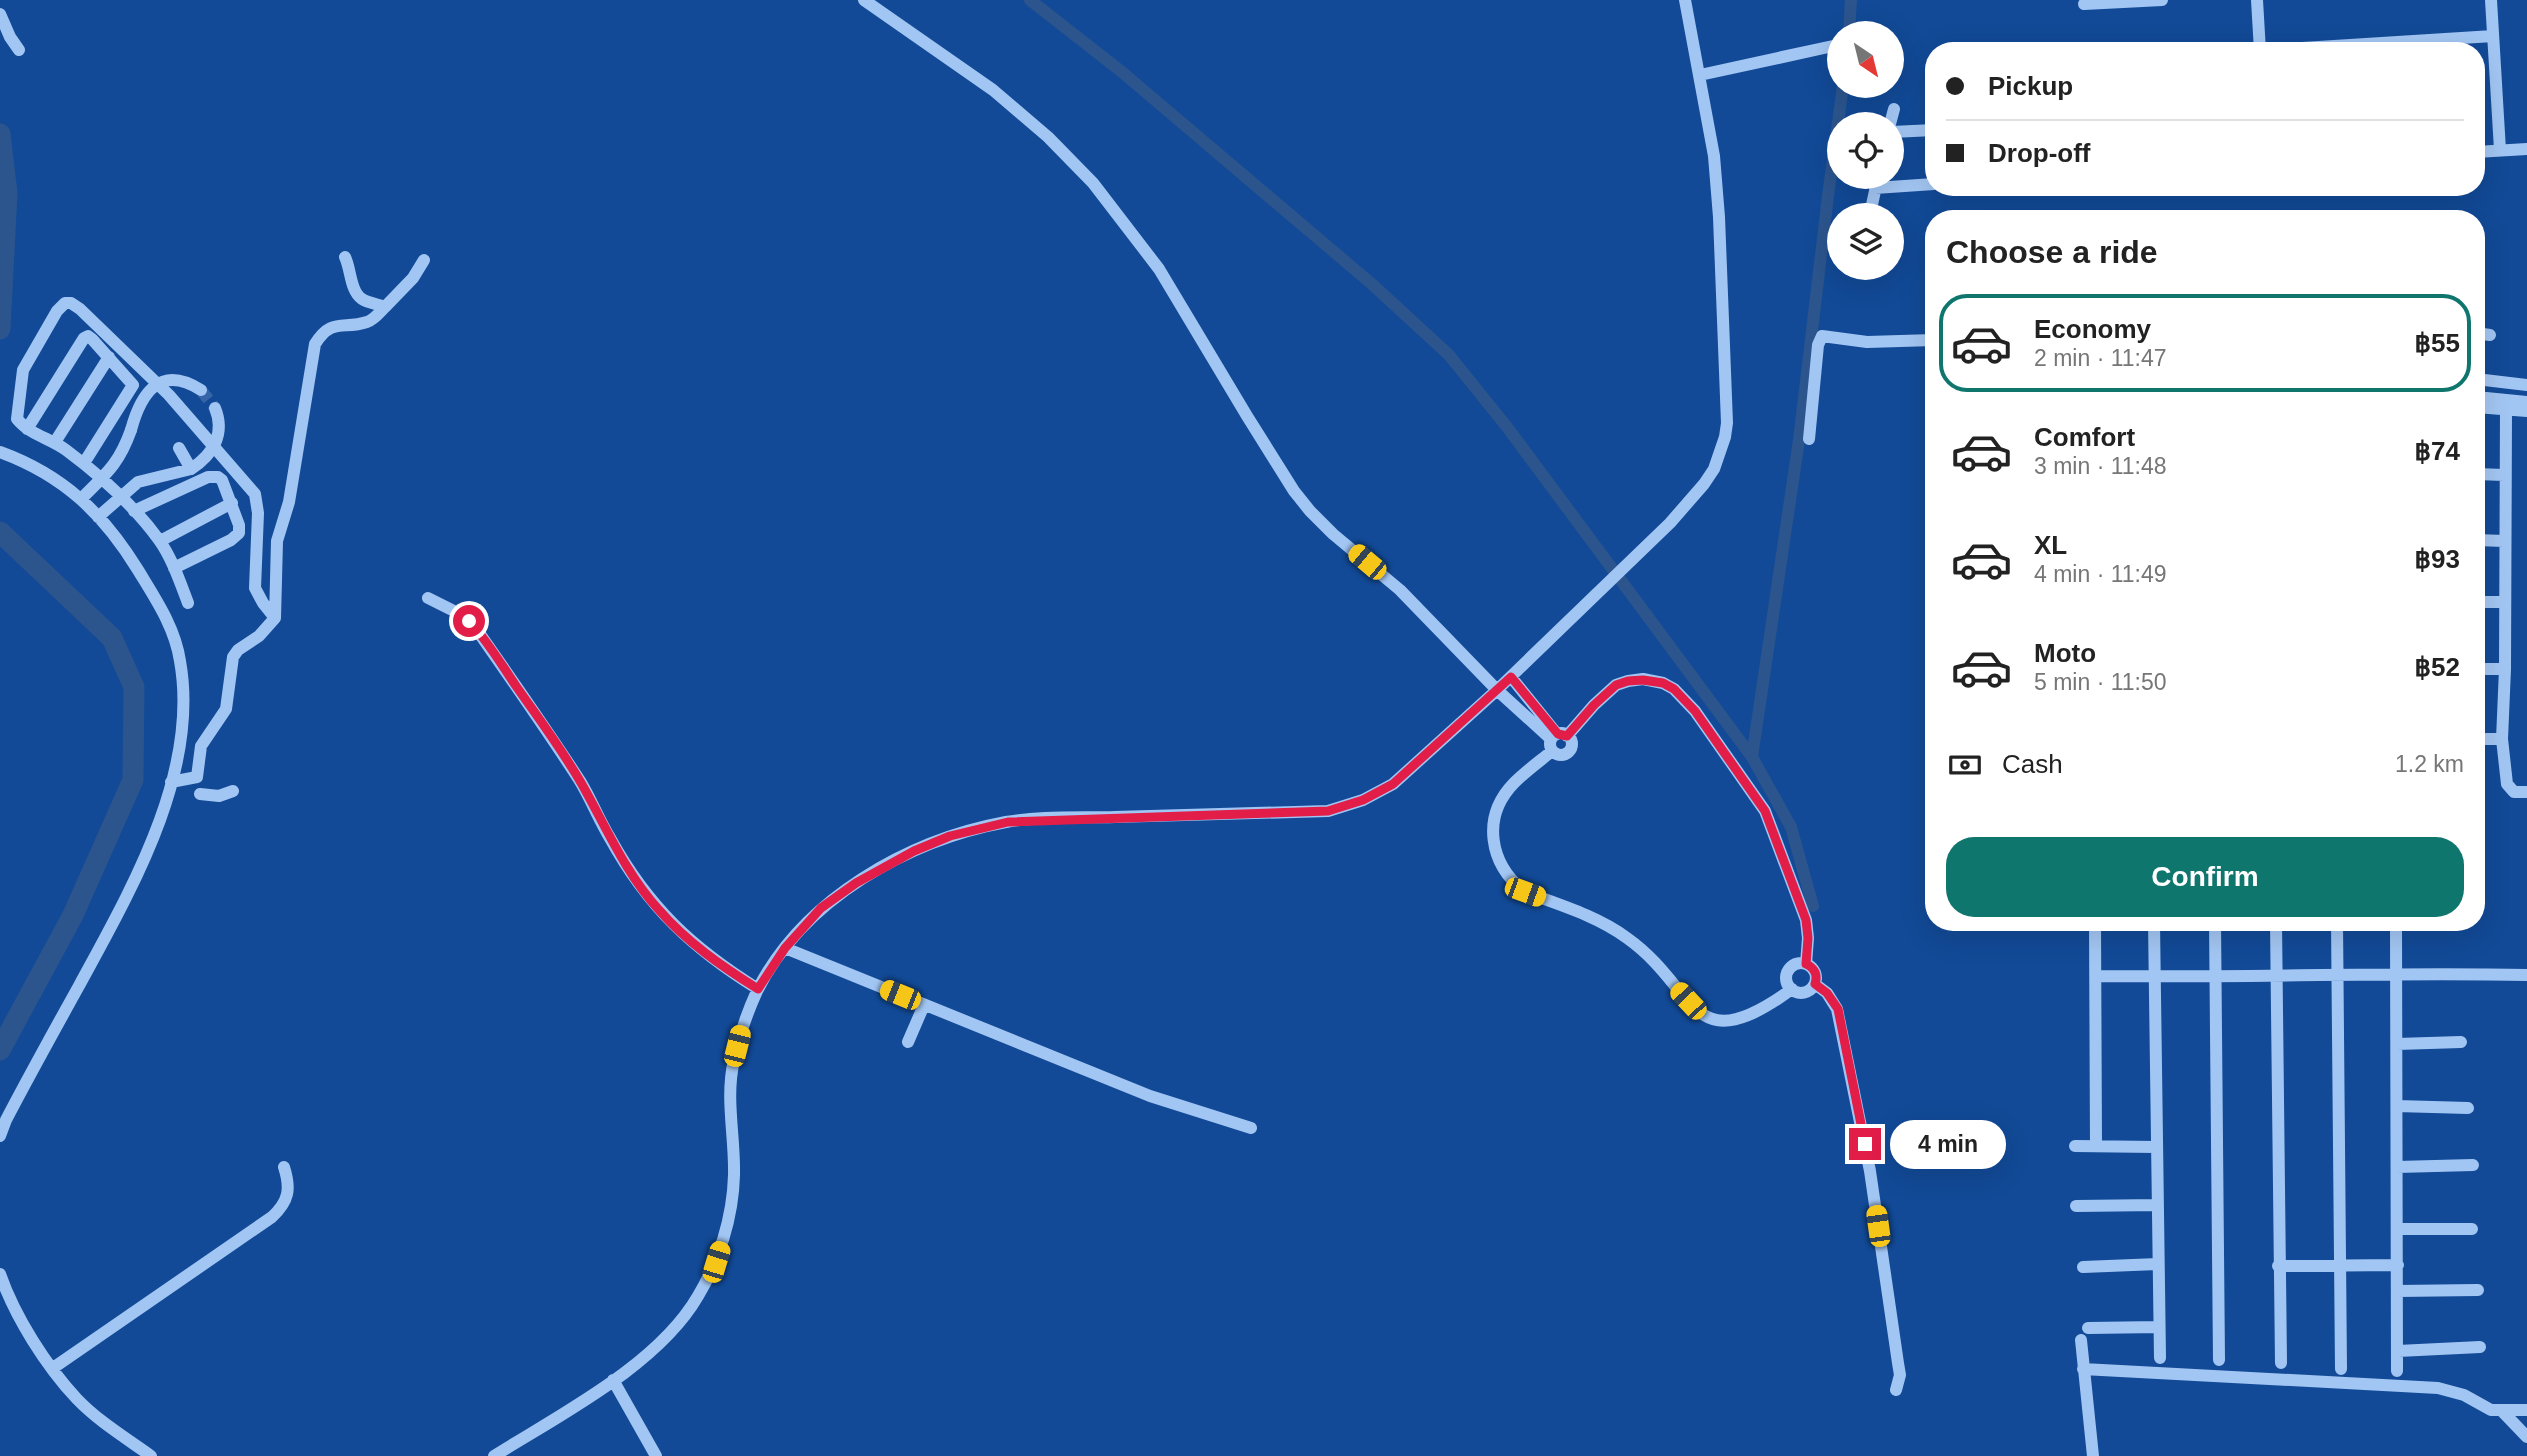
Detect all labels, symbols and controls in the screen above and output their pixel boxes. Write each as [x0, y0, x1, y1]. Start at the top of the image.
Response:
north arrow [1827, 21, 1904, 98]
map controls [1827, 21, 1904, 280]
text: Pickup [1988, 71, 2073, 101]
button: locate [1827, 112, 1904, 189]
text: Drop-off [1988, 138, 2091, 168]
button: layers [1827, 203, 1904, 280]
text: Choose a ride [1946, 234, 2158, 270]
icon: car [1950, 312, 2013, 375]
text: Economy [2034, 314, 2151, 344]
text: ฿55 [2415, 328, 2460, 358]
text: 2 min · 11:47 [2034, 345, 2167, 371]
icon: car [1950, 420, 2013, 483]
text: Comfort [2034, 422, 2135, 452]
text: ฿74 [2415, 436, 2460, 466]
text: 3 min · 11:48 [2034, 453, 2167, 479]
icon: car [1950, 528, 2013, 591]
text: XL [2034, 530, 2067, 560]
car [1345, 540, 1390, 584]
text: ฿93 [2415, 544, 2460, 574]
text: 4 min · 11:49 [2034, 561, 2167, 587]
route start [453, 605, 485, 637]
icon: car [1950, 636, 2013, 699]
text: Moto [2034, 638, 2096, 668]
text: ฿52 [2415, 652, 2460, 682]
text: 5 min · 11:50 [2034, 669, 2167, 695]
icon: cash [1946, 746, 1984, 784]
text: Cash [2002, 749, 2063, 779]
text: 1.2 km [2395, 751, 2464, 777]
button: Confirm [1946, 837, 2464, 917]
car [1502, 875, 1549, 909]
car [877, 977, 924, 1013]
car [1666, 978, 1711, 1024]
car [722, 1023, 753, 1069]
callout: 4 min [1890, 1120, 2005, 1168]
route end [1849, 1128, 1881, 1160]
text: 4 min [1918, 1131, 1978, 1157]
car [1865, 1204, 1892, 1248]
car [700, 1239, 733, 1285]

